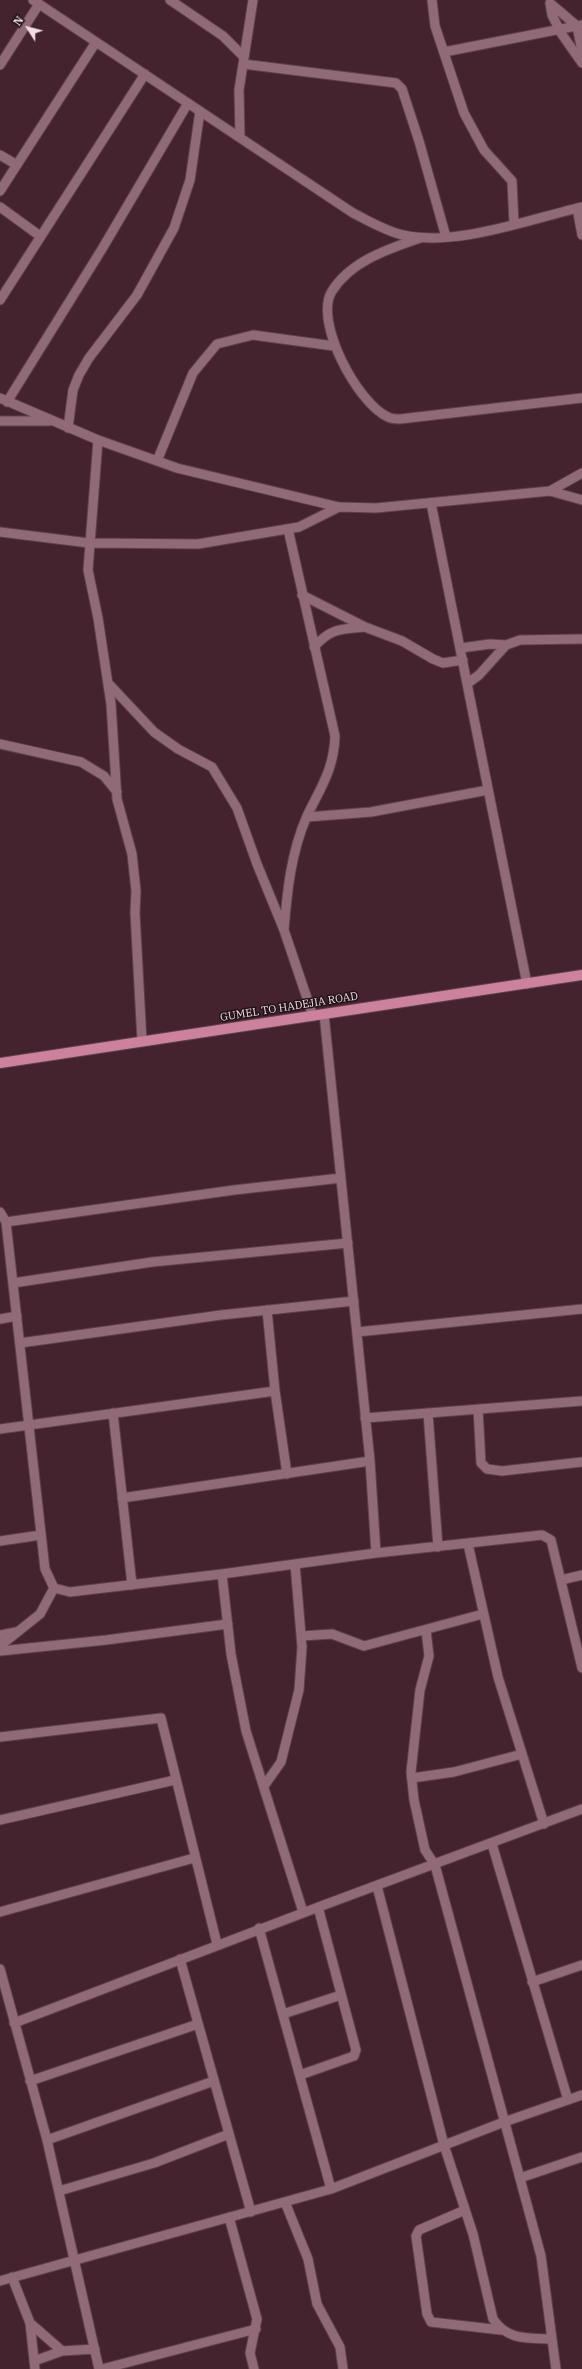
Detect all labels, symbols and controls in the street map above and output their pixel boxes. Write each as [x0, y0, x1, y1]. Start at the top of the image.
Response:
north arrow [8, 8, 48, 48]
text: N [10, 13, 27, 29]
street label: GUMEL TO HADEJIA ROAD [219, 990, 359, 1024]

